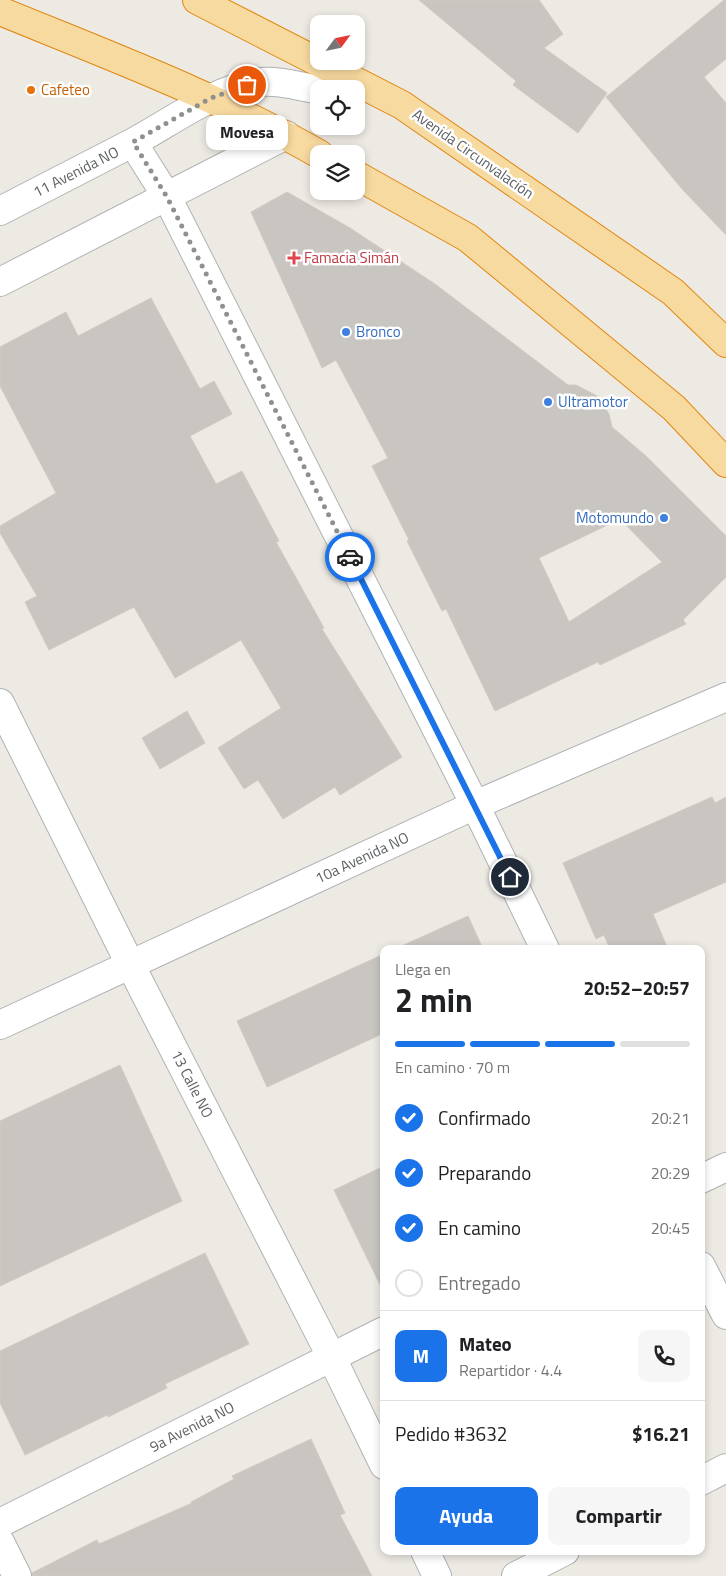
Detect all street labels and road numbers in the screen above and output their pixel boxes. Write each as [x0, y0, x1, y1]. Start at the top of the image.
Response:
street label: Avenida Circunvalación [408, 103, 539, 204]
street label: 11 Avenida NO [29, 140, 123, 203]
street label: 10a Avenida NO [311, 826, 413, 889]
street label: 13 Calle NO [165, 1046, 219, 1122]
street label: 9a Avenida NO [145, 1395, 238, 1458]

